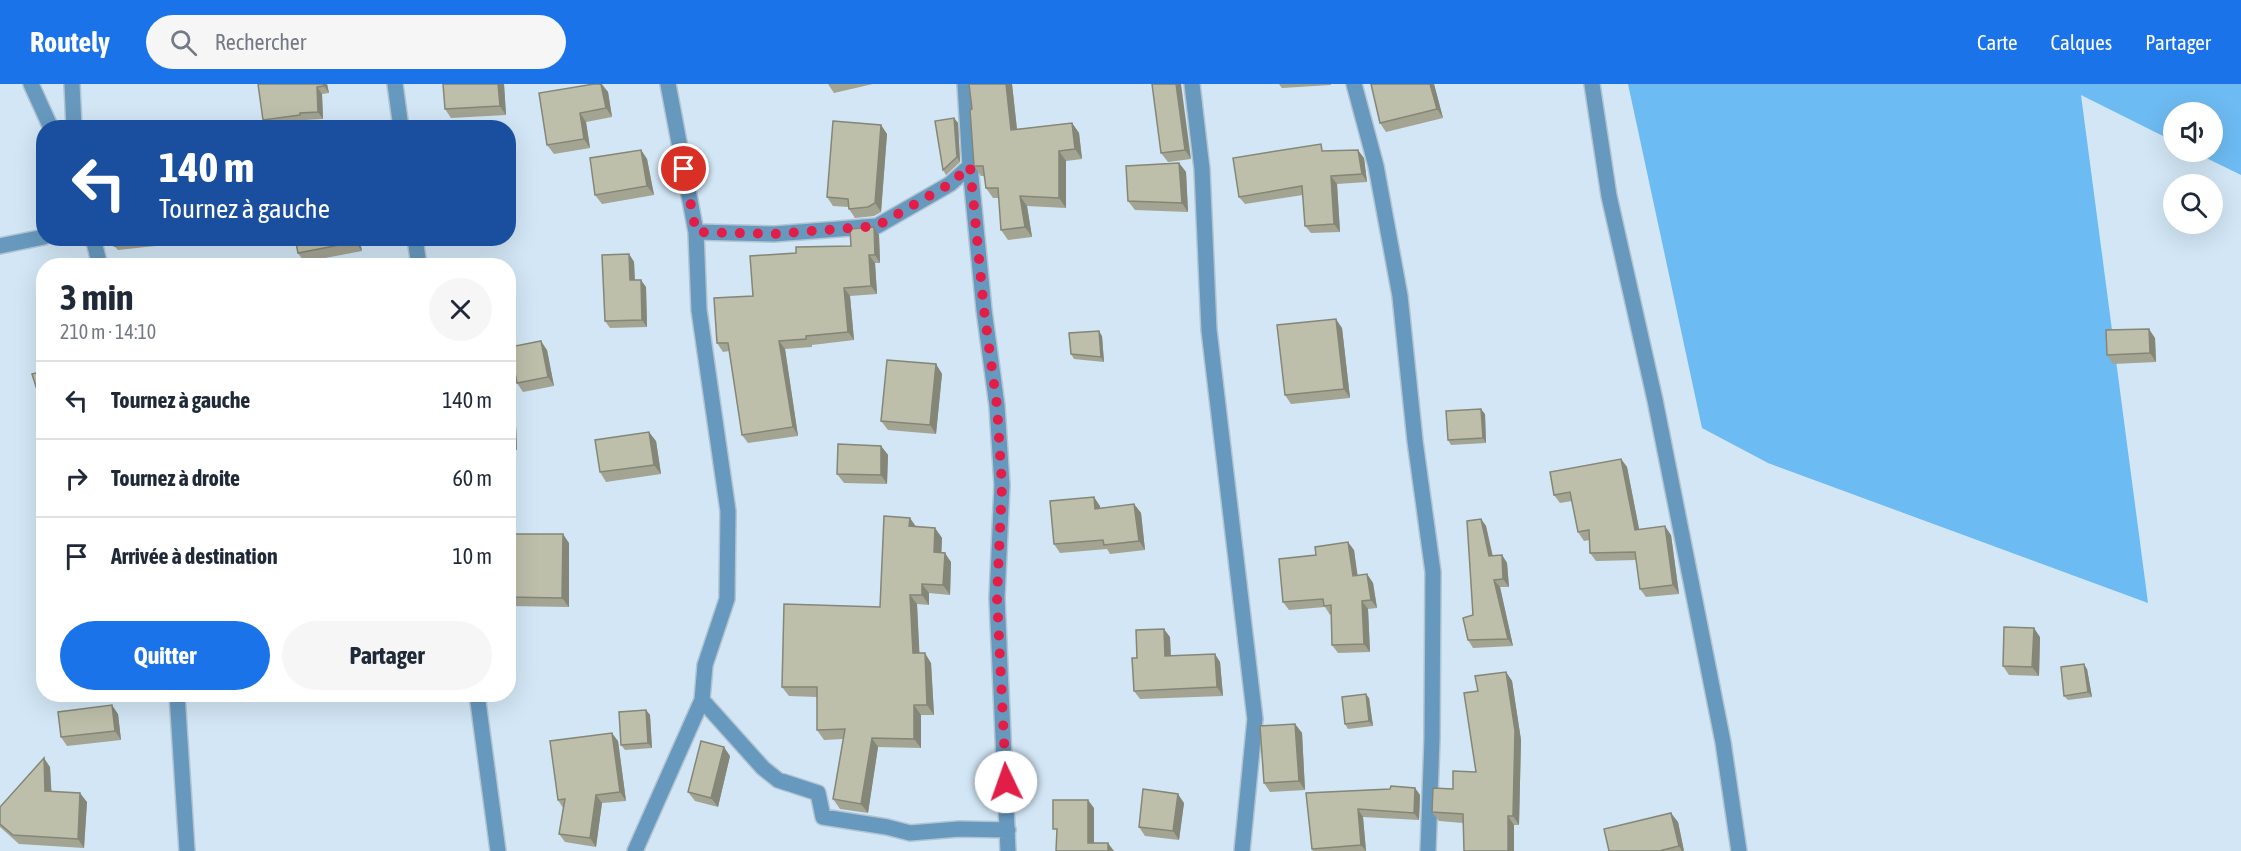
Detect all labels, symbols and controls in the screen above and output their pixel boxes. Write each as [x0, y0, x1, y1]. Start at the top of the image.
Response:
search box [146, 15, 566, 69]
text: Routely [30, 26, 110, 58]
icon: search [167, 26, 200, 59]
text: Rechercher [215, 29, 306, 55]
text: Carte [1977, 30, 2018, 54]
text: Calques [2051, 30, 2112, 54]
text: Partager [2145, 30, 2211, 54]
map controls [2163, 102, 2223, 234]
button: sound [2163, 102, 2223, 162]
text: 140 m [159, 143, 254, 191]
pin [658, 143, 709, 194]
icon: left [60, 144, 138, 222]
icon: arrive [667, 152, 700, 185]
button: search [2163, 174, 2223, 234]
text: Tournez à gauche [159, 193, 330, 224]
text: 3 min [60, 276, 134, 318]
button: close [429, 278, 492, 341]
text: 210 m · 14:10 [60, 320, 156, 343]
icon: left [60, 384, 93, 417]
text: Tournez à gauche [111, 387, 250, 413]
text: 140 m [442, 387, 492, 413]
icon: right [60, 462, 93, 495]
text: Tournez à droite [111, 465, 240, 491]
text: 60 m [452, 465, 492, 491]
icon: arrive [60, 540, 93, 573]
text: Arrivée à destination [111, 543, 278, 569]
text: 10 m [452, 543, 492, 569]
button: Quitter [60, 621, 270, 690]
button: Partager [282, 621, 492, 690]
position arrow [974, 750, 1038, 814]

